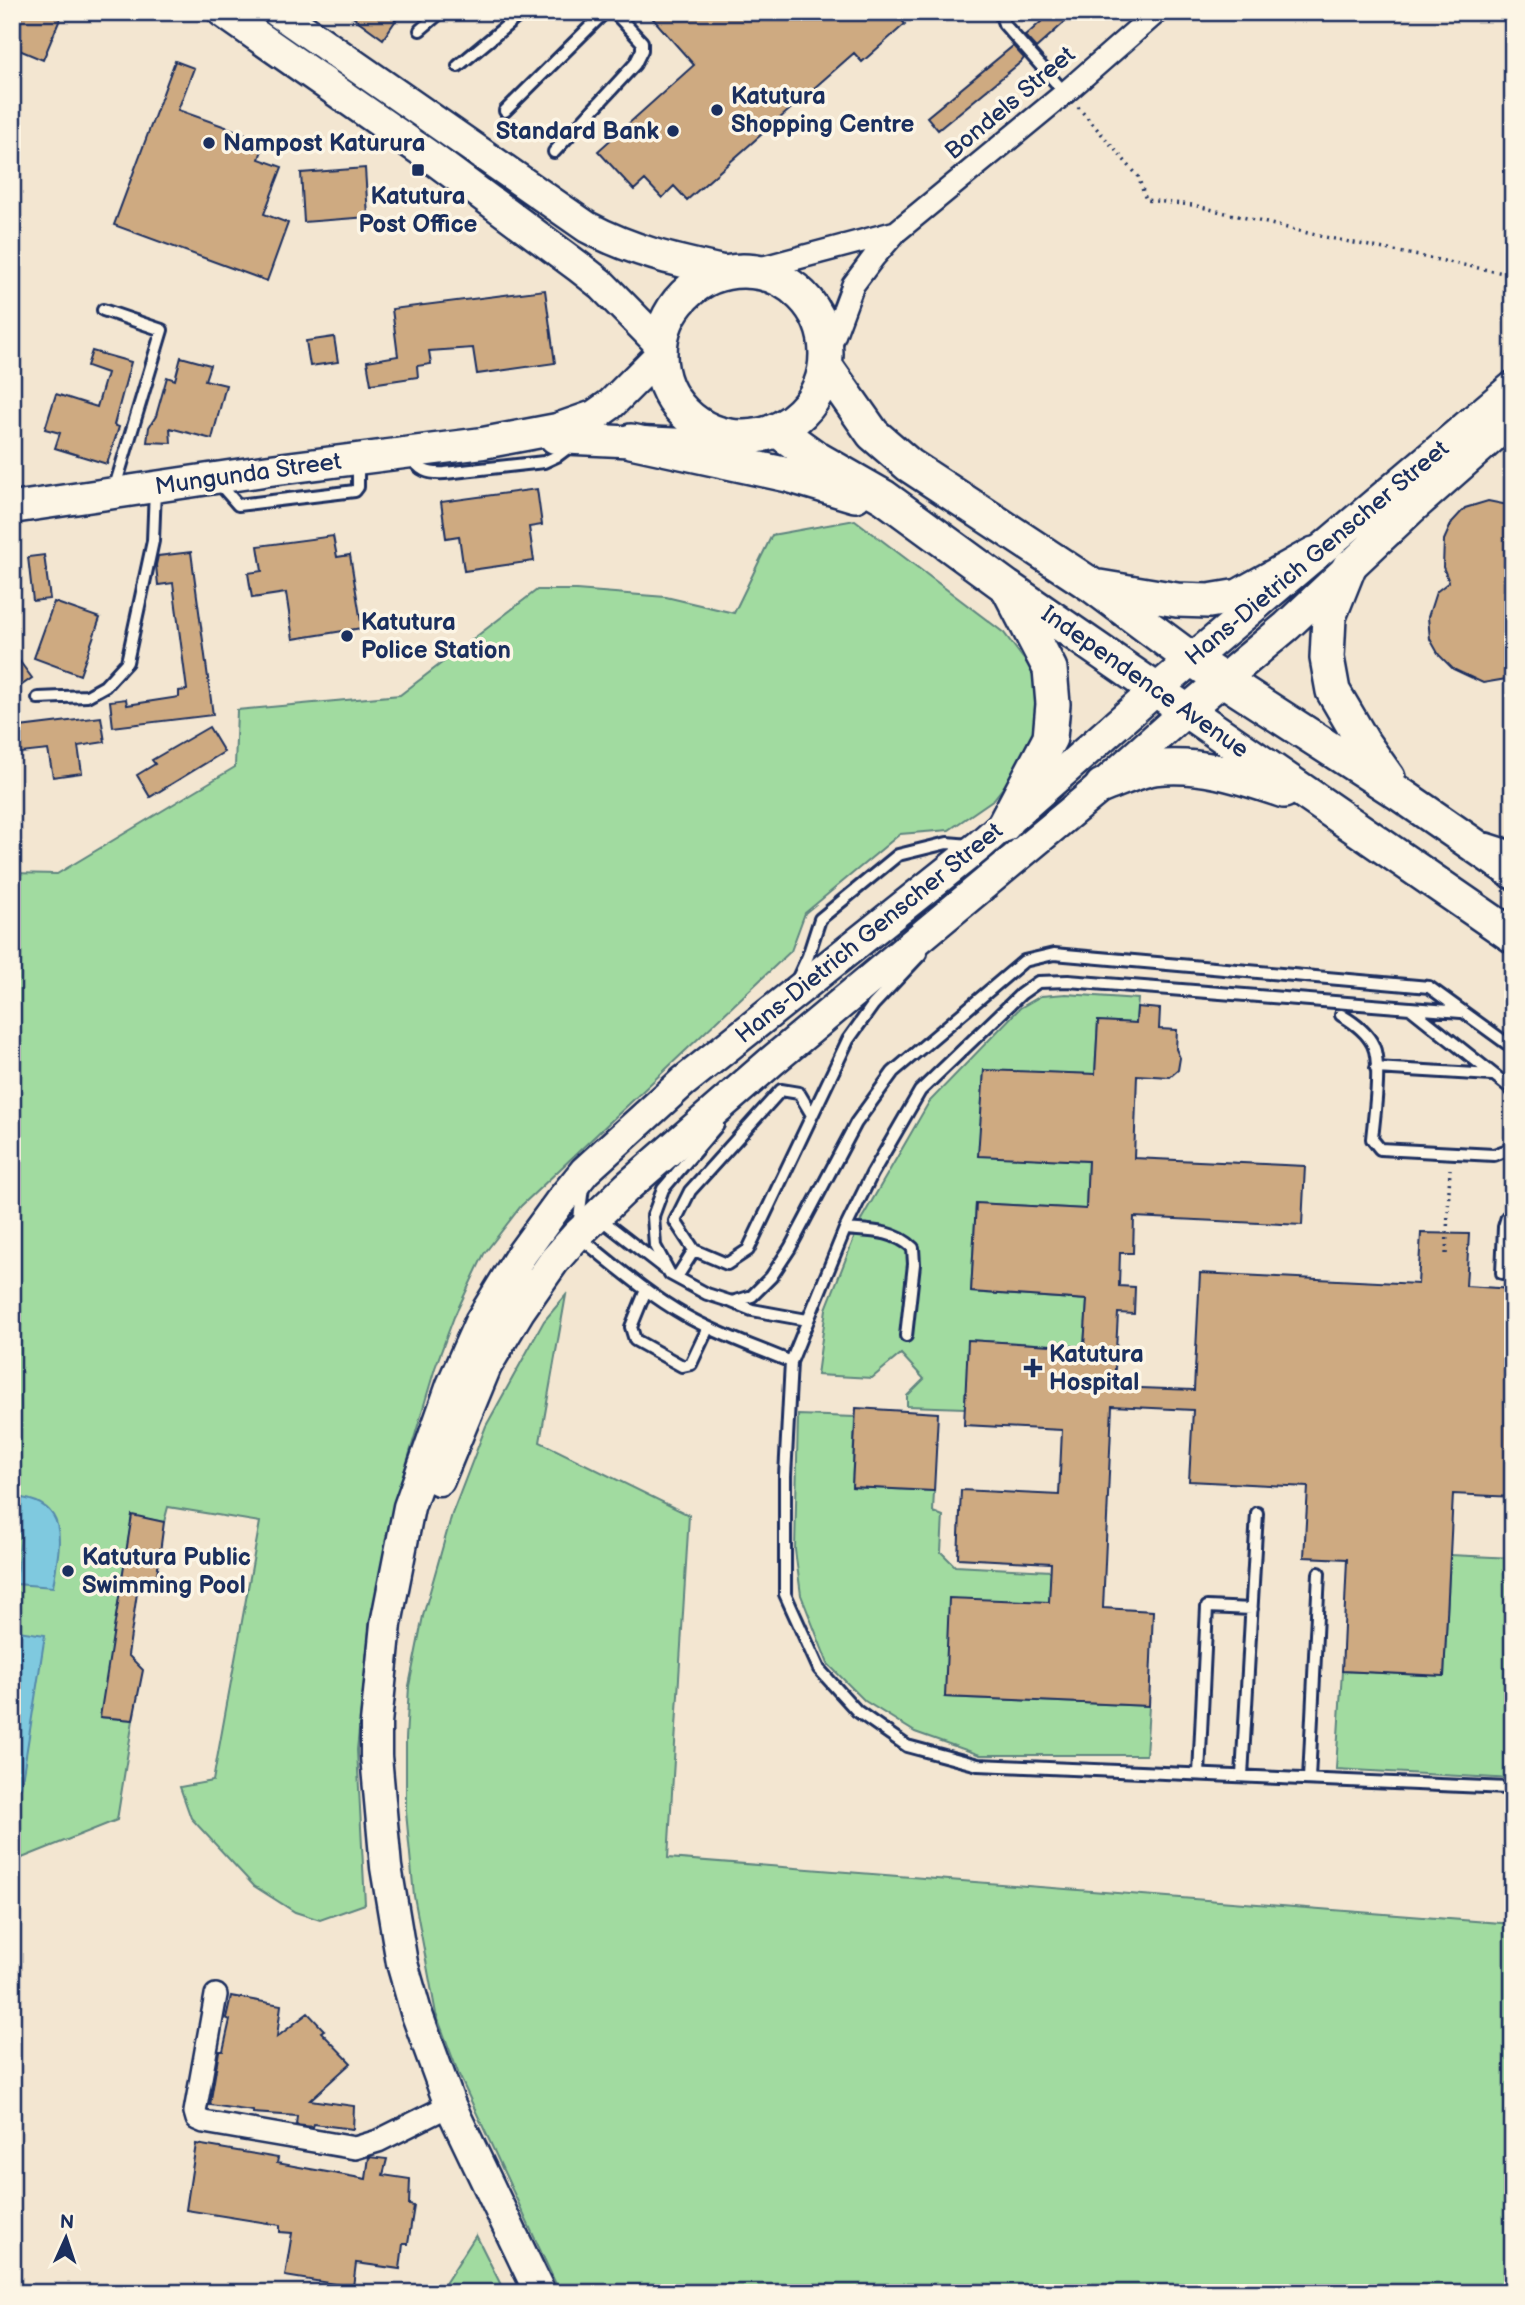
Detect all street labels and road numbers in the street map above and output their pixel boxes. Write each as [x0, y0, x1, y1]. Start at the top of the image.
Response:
street label: Bondels Street [939, 40, 1081, 166]
street label: Hans-Dietrich Genscher Street [1179, 434, 1455, 672]
street label: Mungunda Street [153, 446, 344, 501]
street label: Independence Avenue [1036, 600, 1254, 764]
street label: Hans-Dietrich Genscher Street [730, 816, 1009, 1050]

